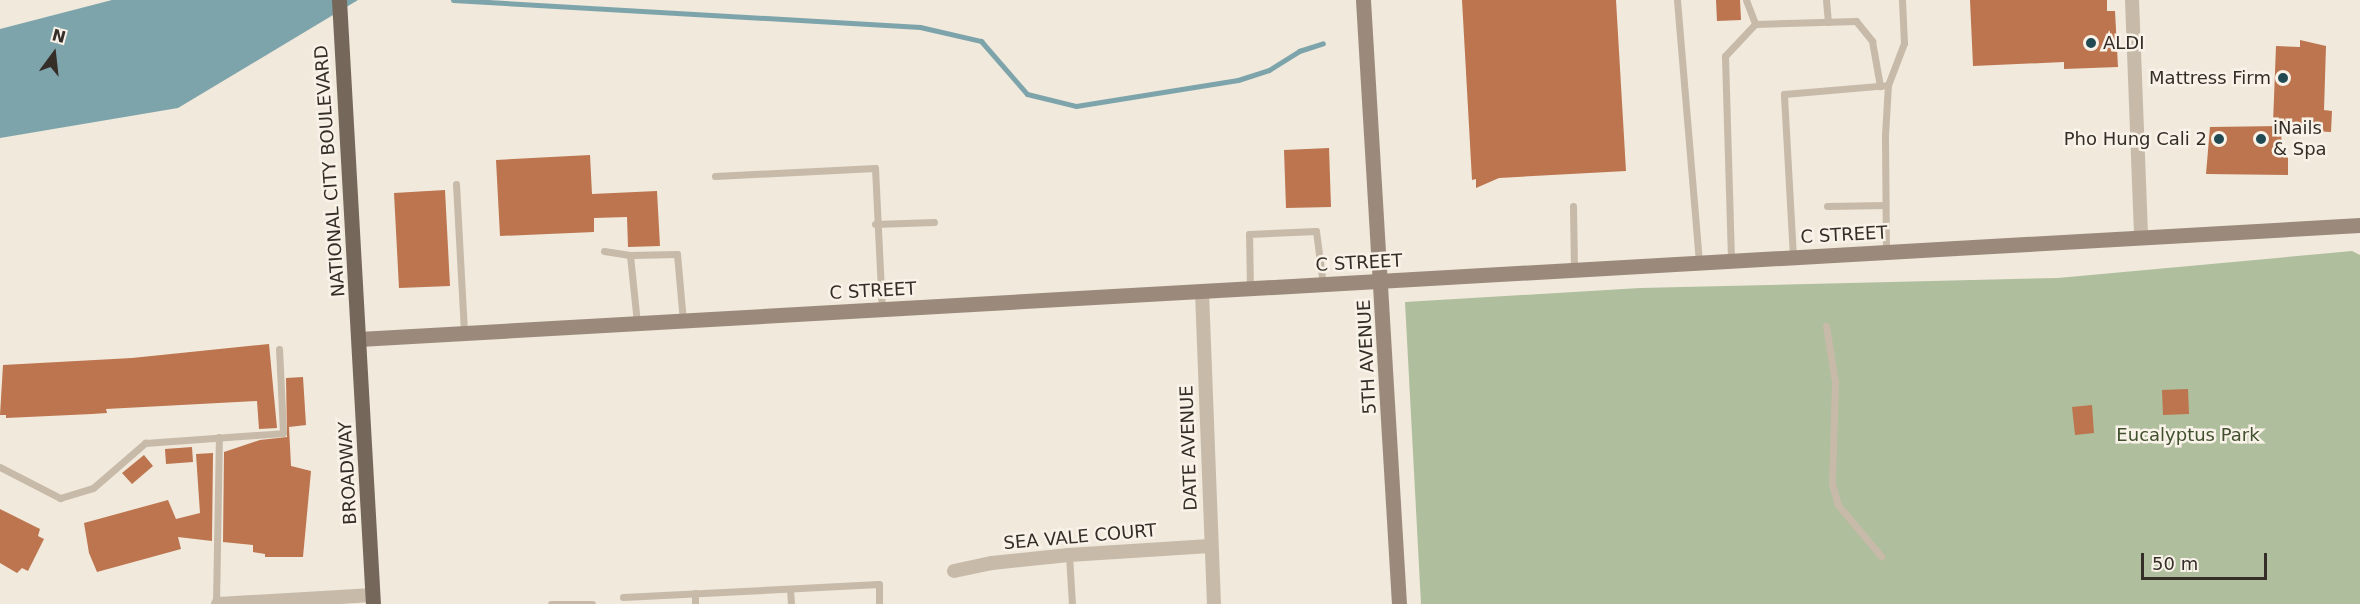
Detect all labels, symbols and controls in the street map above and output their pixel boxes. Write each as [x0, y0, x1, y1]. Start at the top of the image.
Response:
north arrow [24, 24, 84, 84]
text: N [50, 25, 68, 47]
place label: ALDI [2103, 32, 2145, 54]
marker: ALDI [2084, 36, 2098, 50]
street label: NATIONAL CITY BOULEVARD [310, 44, 350, 298]
place label: Mattress Firm [2149, 67, 2271, 89]
marker: Mattress Firm [2276, 71, 2290, 85]
place label: iNails & Spa [2273, 118, 2327, 160]
place label: Pho Hung Cali 2 [2064, 128, 2207, 150]
marker: Pho Hung Cali 2 [2212, 132, 2226, 146]
marker: iNails & Spa [2254, 132, 2268, 146]
street label: C STREET [1800, 222, 1888, 248]
street label: C STREET [1315, 250, 1403, 276]
street label: C STREET [829, 278, 917, 304]
street label: 5TH AVENUE [1353, 299, 1381, 415]
street label: DATE AVENUE [1176, 385, 1202, 511]
street label: BROADWAY [335, 421, 361, 525]
park label: Eucalyptus Park [2116, 424, 2260, 446]
street label: SEA VALE COURT [1003, 520, 1157, 554]
scale bar [2144, 541, 2270, 579]
text: 50 m [2152, 553, 2198, 574]

